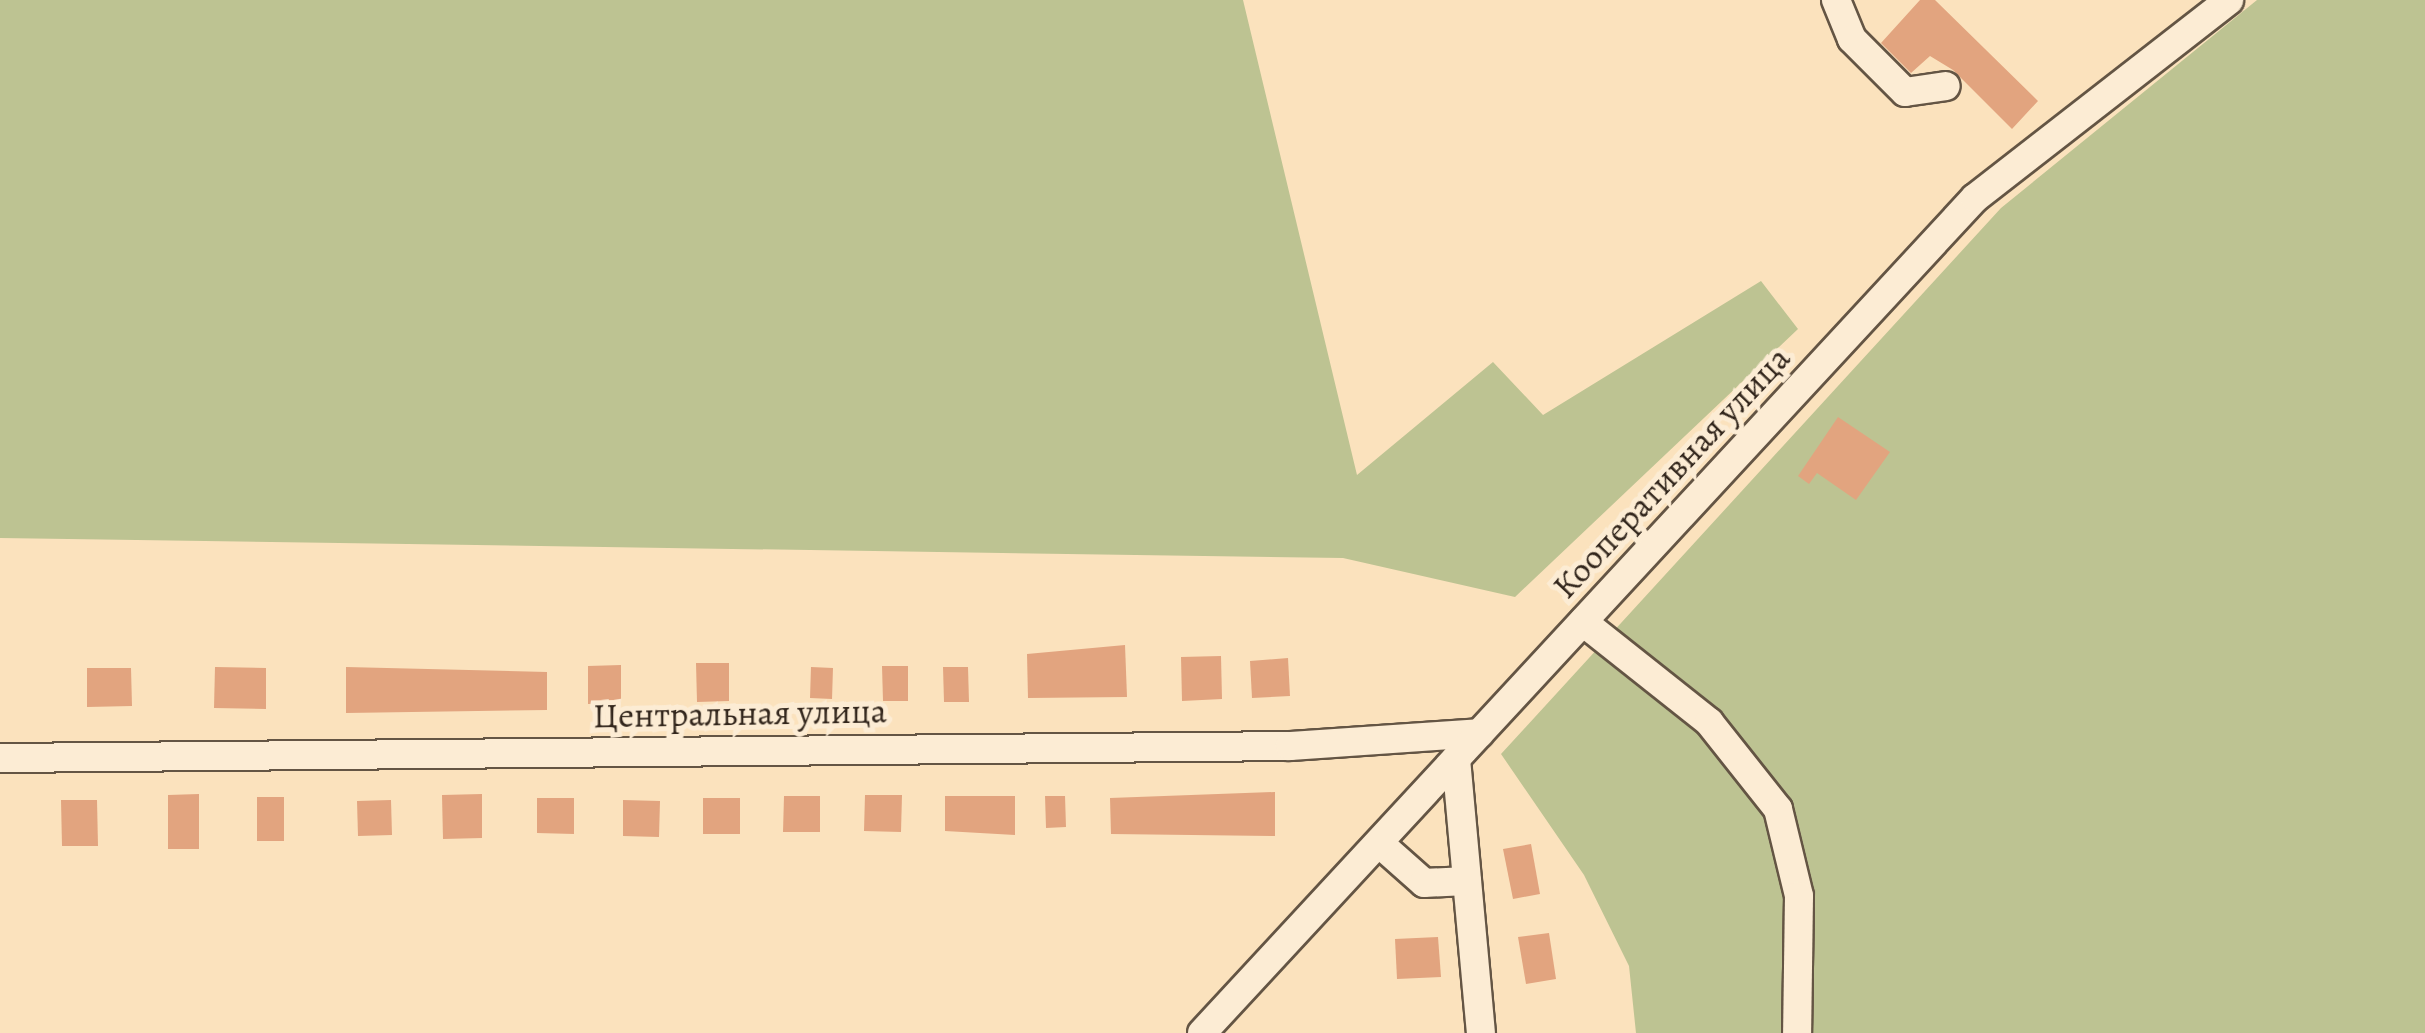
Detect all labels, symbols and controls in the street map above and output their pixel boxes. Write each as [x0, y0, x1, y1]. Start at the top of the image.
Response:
street label: Кооперативная улица [1543, 337, 1799, 607]
street label: Центральная улица [593, 689, 887, 737]

